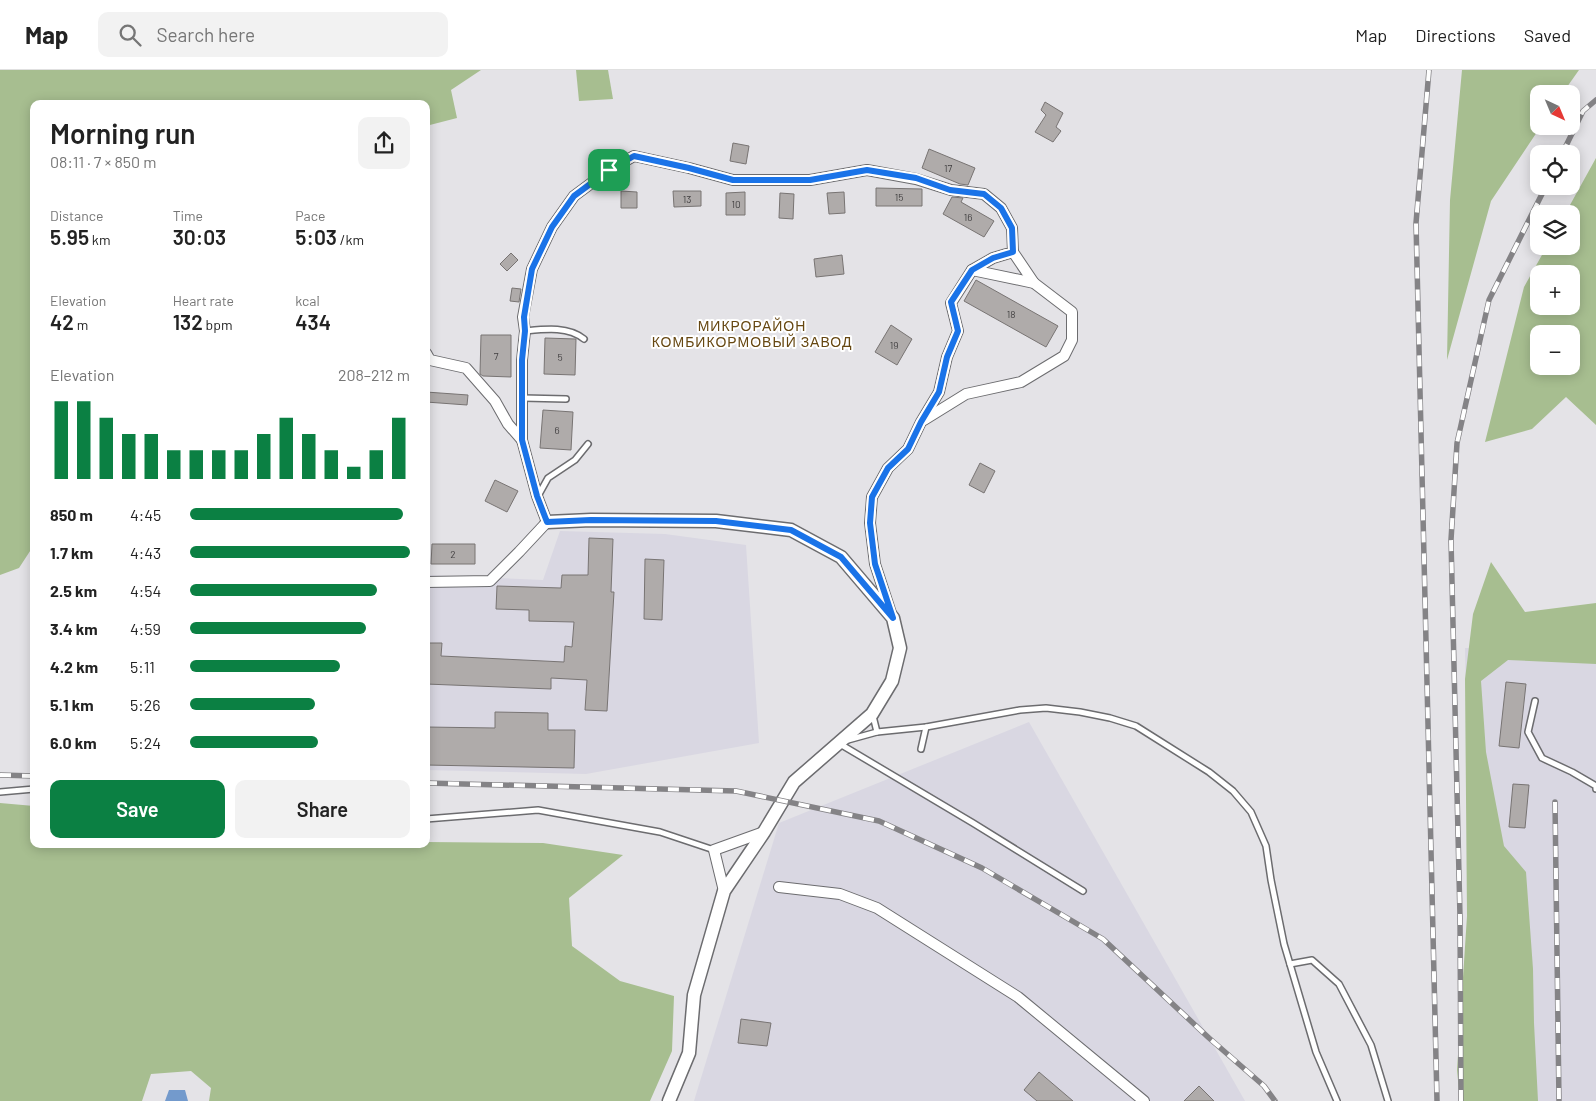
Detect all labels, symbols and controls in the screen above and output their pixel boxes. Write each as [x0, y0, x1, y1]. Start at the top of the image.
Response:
search box [98, 12, 448, 57]
text: Map [25, 20, 68, 49]
icon: search [116, 21, 144, 49]
text: Search here [156, 23, 255, 46]
text: Map [1355, 24, 1387, 46]
text: Directions [1415, 24, 1496, 46]
text: Saved [1524, 24, 1571, 46]
north arrow [1530, 85, 1580, 135]
map controls [1530, 85, 1580, 375]
text: Morning run [50, 116, 196, 150]
button: share [358, 117, 410, 169]
button: locate [1530, 145, 1580, 195]
pin [588, 149, 630, 191]
text: 08:11 · 7 × 850 m [50, 152, 157, 171]
icon: arrive [595, 156, 623, 184]
house number: 17 [944, 162, 952, 174]
house number: 15 [895, 191, 903, 203]
house number: 13 [683, 193, 691, 205]
house number: 10 [731, 198, 741, 210]
button: layers [1530, 205, 1580, 255]
text: Distance [50, 207, 103, 224]
text: Time [173, 207, 203, 224]
text: Pace [295, 207, 325, 224]
house number: 16 [964, 211, 972, 223]
text: 5.95 [50, 224, 89, 249]
text: 30:03 [173, 224, 226, 249]
text: 5:03 [295, 224, 337, 249]
text: km [89, 231, 110, 248]
text: /km [337, 231, 364, 248]
button: + [1530, 265, 1580, 315]
text: Elevation [50, 292, 106, 309]
text: Heart rate [173, 292, 234, 309]
text: kcal [295, 292, 320, 309]
house number: 18 [1007, 308, 1015, 320]
text: 42 [50, 309, 74, 334]
text: 132 [173, 309, 203, 334]
text: 434 [295, 309, 331, 334]
text: m [74, 316, 88, 333]
text: bpm [203, 316, 233, 333]
district label: МИКРОРАЙОН КОМБИКОРМОВЫЙ ЗАВОД [652, 317, 852, 350]
button: − [1530, 325, 1580, 375]
house number: 19 [890, 339, 898, 351]
house number: 7 [494, 350, 499, 362]
house number: 5 [557, 351, 563, 363]
text: Elevation [50, 365, 114, 384]
text: 208–212 m [338, 365, 410, 384]
house number: 6 [554, 424, 560, 436]
text: 850 m [50, 505, 93, 524]
text: 4:45 [130, 505, 161, 524]
text: 1.7 km [50, 543, 93, 562]
text: 4:43 [130, 543, 161, 562]
house number: 2 [450, 548, 456, 560]
text: 2.5 km [50, 581, 97, 600]
text: 4:54 [130, 581, 161, 600]
text: 3.4 km [50, 619, 98, 638]
text: 4:59 [130, 619, 161, 638]
text: 4.2 km [50, 657, 98, 676]
text: 5:11 [130, 657, 155, 676]
text: 5.1 km [50, 695, 94, 714]
text: 5:26 [130, 695, 160, 714]
text: 6.0 km [50, 733, 97, 752]
text: 5:24 [130, 733, 161, 752]
button: Save [50, 780, 225, 838]
button: Share [235, 780, 410, 838]

